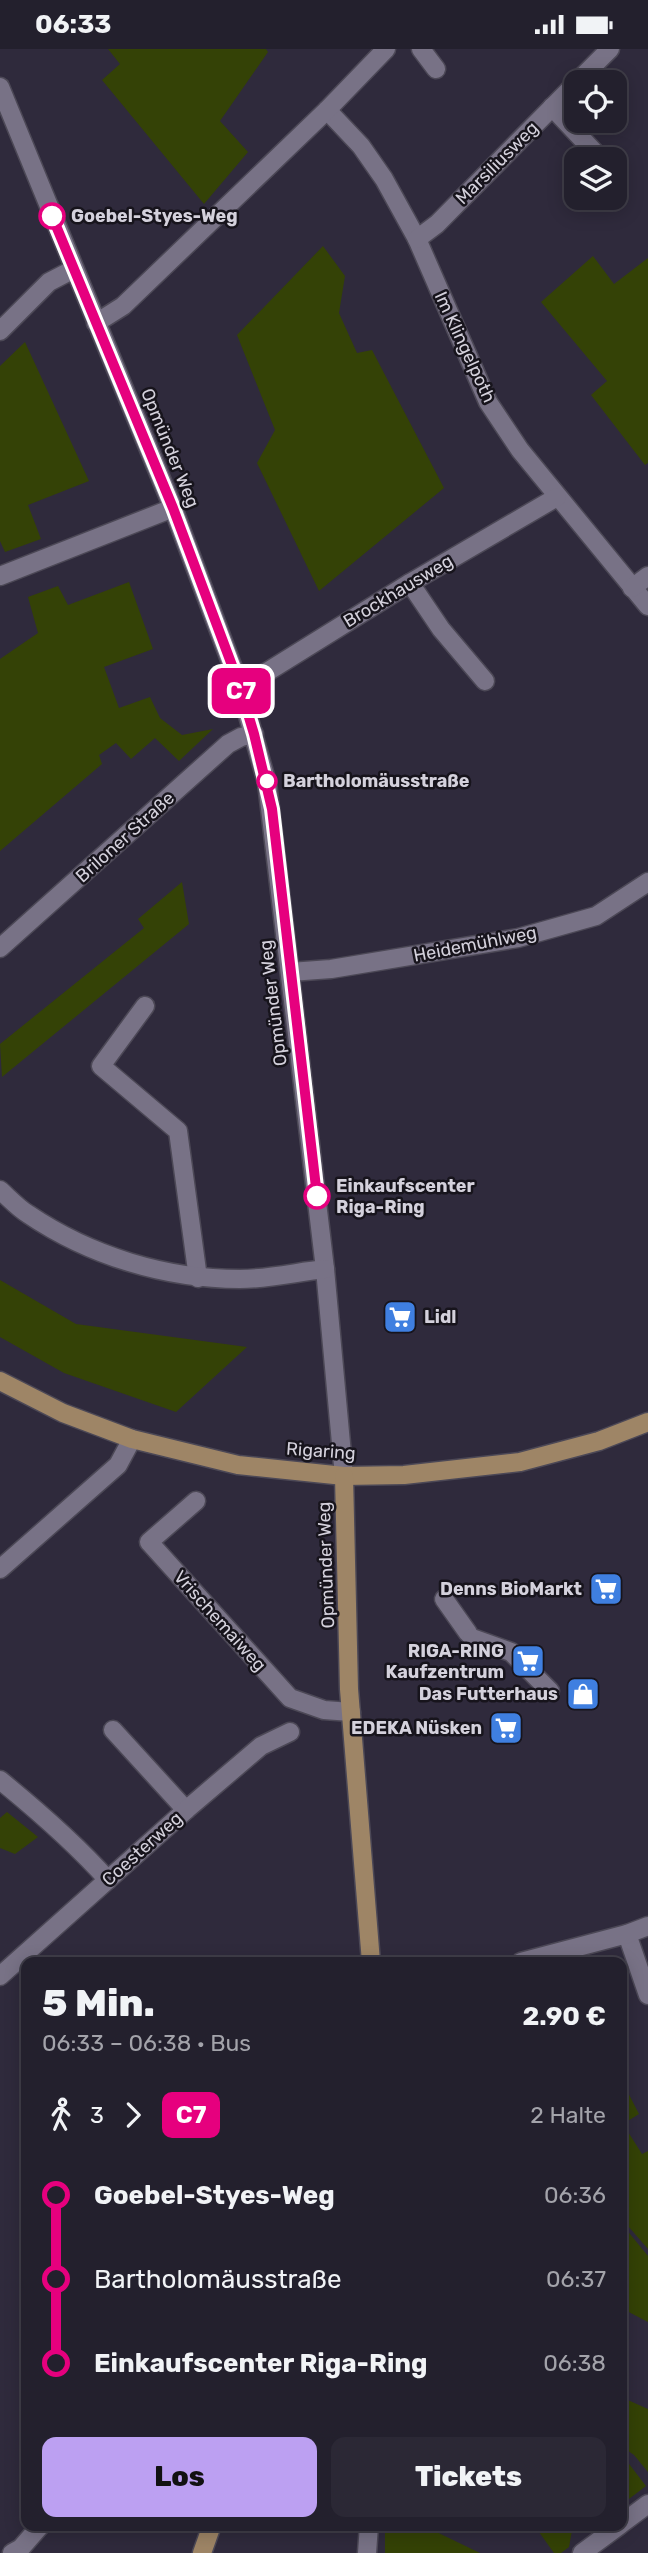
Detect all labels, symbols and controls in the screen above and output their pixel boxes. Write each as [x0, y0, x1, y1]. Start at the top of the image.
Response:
text: 06:33 [35, 9, 111, 40]
map controls [564, 70, 627, 210]
button: locate [564, 70, 627, 133]
street label: Marsiliusweg [451, 117, 543, 209]
button: layers [564, 147, 627, 210]
marker: Goebel-Styes-Weg [39, 203, 65, 229]
place label: Goebel-Styes-Weg [71, 205, 238, 227]
street label: Im Klingelpoth [430, 288, 500, 406]
street label: Opmünder Weg [136, 385, 204, 511]
street label: Brockhausweg [339, 550, 457, 632]
line badge: C7 [210, 668, 272, 714]
text: C7 [226, 677, 256, 705]
place label: Bartholomäusstraße [283, 770, 470, 792]
marker: Bartholomäusstraße [257, 771, 277, 791]
street label: Briloner Straße [71, 787, 179, 887]
street label: Heidemühlweg [411, 921, 539, 967]
street label: Opmünder Weg [254, 939, 292, 1067]
place label: Einkaufscenter Riga-Ring [336, 1175, 475, 1218]
marker: Einkaufscenter Riga-Ring [304, 1183, 330, 1209]
supermarket icon: Lidl [381, 1298, 419, 1336]
place label: Lidl [424, 1306, 456, 1328]
street label: Rigaring [285, 1438, 357, 1464]
street label: Opmünder Weg [313, 1501, 339, 1629]
street label: Vrischemaiweg [169, 1566, 271, 1676]
supermarket icon: Denns BioMarkt [587, 1570, 625, 1608]
place label: Denns BioMarkt [440, 1578, 582, 1600]
place label: RIGA-RING Kaufzentrum [385, 1640, 504, 1683]
supermarket icon: RIGA-RING Kaufzentrum [509, 1642, 547, 1680]
shop icon: Das Futterhaus [564, 1675, 602, 1713]
place label: Das Futterhaus [419, 1683, 558, 1705]
supermarket icon: EDEKA Nüsken [487, 1709, 525, 1747]
place label: EDEKA Nüsken [351, 1717, 482, 1739]
street label: Coesterweg [97, 1807, 187, 1891]
text: 5 Min. [42, 1980, 155, 2026]
text: 2.90 € [522, 2001, 606, 2032]
text: 06:33 – 06:38 · Bus [42, 2029, 251, 2057]
icon: walk [42, 2096, 80, 2134]
icon: forward [114, 2096, 152, 2134]
text: 3 [90, 2101, 104, 2129]
text: C7 [176, 2101, 206, 2129]
text: 2 Halte [530, 2101, 606, 2129]
text: Goebel-Styes-Weg [94, 2180, 335, 2211]
text: 06:36 [544, 2181, 606, 2209]
text: Bartholomäusstraße [94, 2264, 341, 2295]
text: 06:37 [546, 2265, 606, 2293]
text: Einkaufscenter Riga-Ring [94, 2348, 428, 2379]
text: 06:38 [543, 2349, 606, 2377]
button: Los [42, 2437, 317, 2517]
button: Tickets [331, 2437, 606, 2517]

